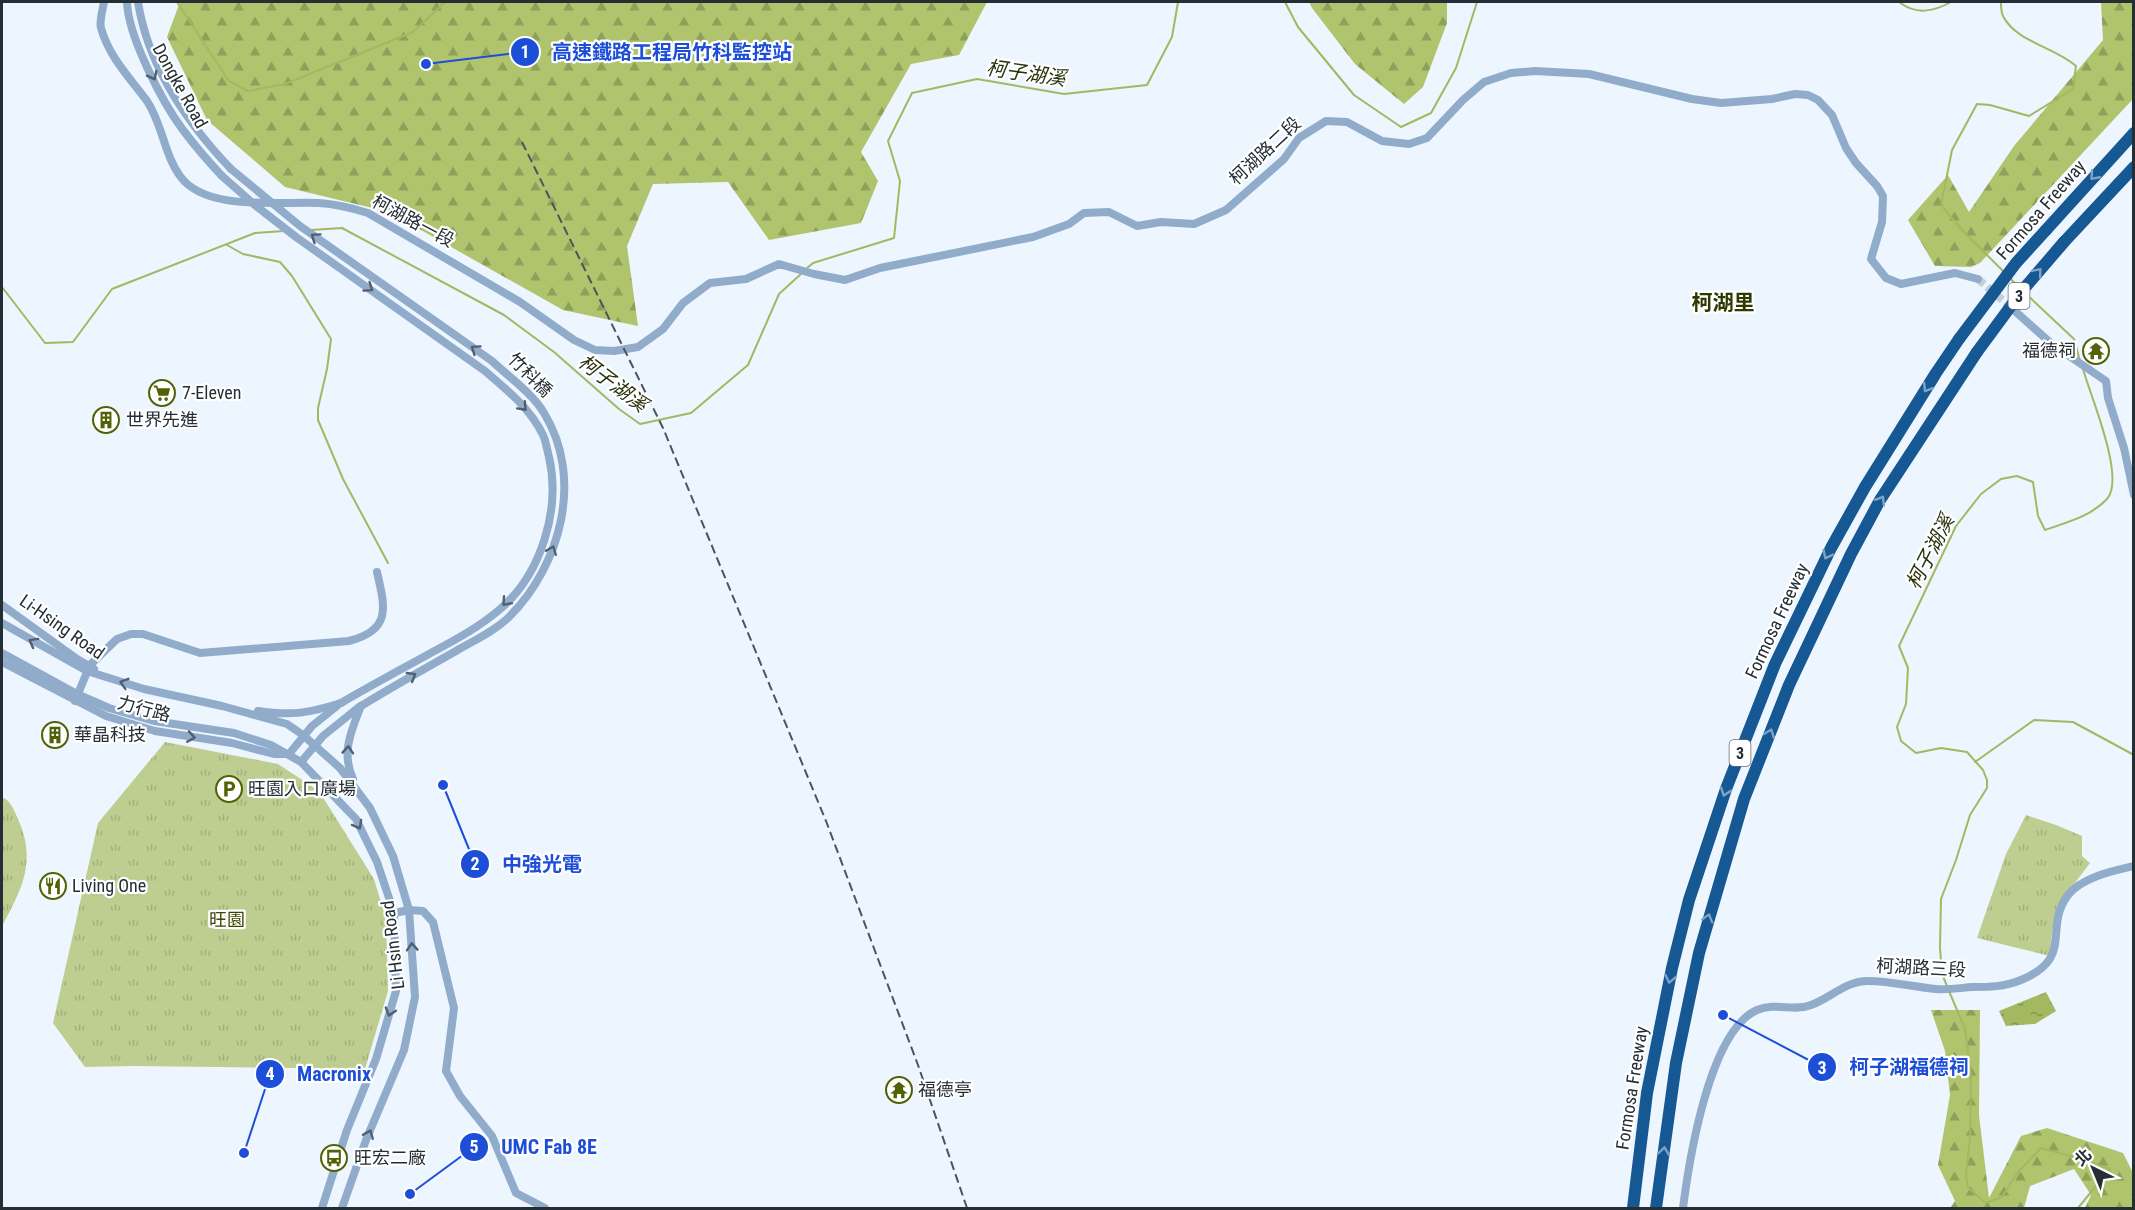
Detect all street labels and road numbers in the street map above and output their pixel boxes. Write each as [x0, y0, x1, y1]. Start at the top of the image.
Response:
street label: Dongke Road [149, 40, 212, 132]
street label: 柯湖路二段 [1225, 112, 1305, 189]
street label: Formosa Freeway [1992, 155, 2090, 264]
street label: 柯湖路一段 [369, 190, 458, 251]
road number: 3 [2008, 283, 2030, 309]
street label: 竹科橋 [504, 348, 557, 401]
street label: Formosa Freeway [1741, 559, 1813, 682]
street label: Li-Hsing Road [16, 590, 109, 663]
street label: 力行路 [115, 691, 173, 726]
road number: 3 [1730, 740, 1750, 766]
street label: Li Hsin Road [377, 899, 408, 991]
street label: 柯湖路三段 [1876, 955, 1967, 980]
street label: Formosa Freeway [1611, 1024, 1652, 1151]

